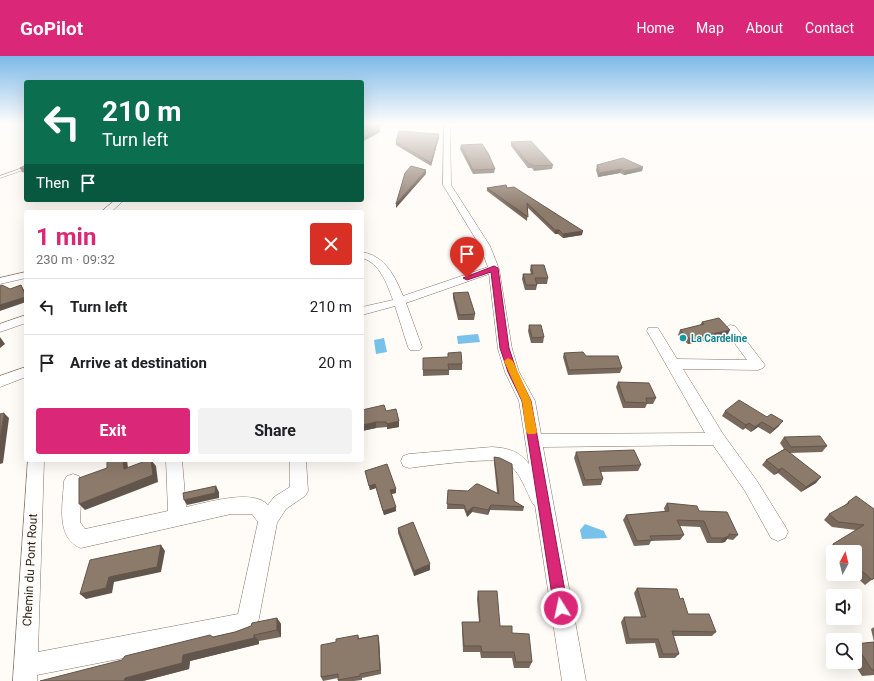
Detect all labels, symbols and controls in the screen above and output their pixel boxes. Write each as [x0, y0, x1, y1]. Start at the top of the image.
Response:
text: GoPilot [20, 17, 83, 40]
text: Home [636, 20, 674, 36]
text: Map [696, 20, 724, 36]
text: About [746, 20, 783, 36]
text: Contact [805, 20, 854, 36]
text: 210 m [102, 95, 181, 128]
icon: left [36, 96, 88, 148]
text: Turn left [102, 129, 168, 150]
icon: arrive [77, 172, 99, 194]
text: Then [36, 174, 69, 192]
text: 1 min [36, 223, 96, 251]
button: close [310, 223, 352, 265]
pin [450, 237, 484, 278]
icon: arrive [456, 243, 478, 265]
text: 230 m · 09:32 [36, 252, 115, 267]
icon: left [36, 296, 58, 318]
text: Turn left [70, 298, 127, 316]
text: 210 m [310, 298, 352, 316]
marker: La Cardeline [678, 333, 688, 343]
place label: La Cardeline [691, 333, 748, 344]
icon: arrive [36, 352, 58, 374]
text: Arrive at destination [70, 354, 207, 372]
text: 20 m [318, 354, 352, 372]
button: Exit [36, 408, 190, 454]
button: Share [198, 408, 352, 454]
street label: Chemin du Pont Rout [20, 513, 40, 627]
north arrow [826, 545, 862, 581]
map controls [826, 545, 862, 669]
position arrow [540, 587, 582, 629]
button: sound [826, 589, 862, 625]
button: search [826, 633, 862, 669]

